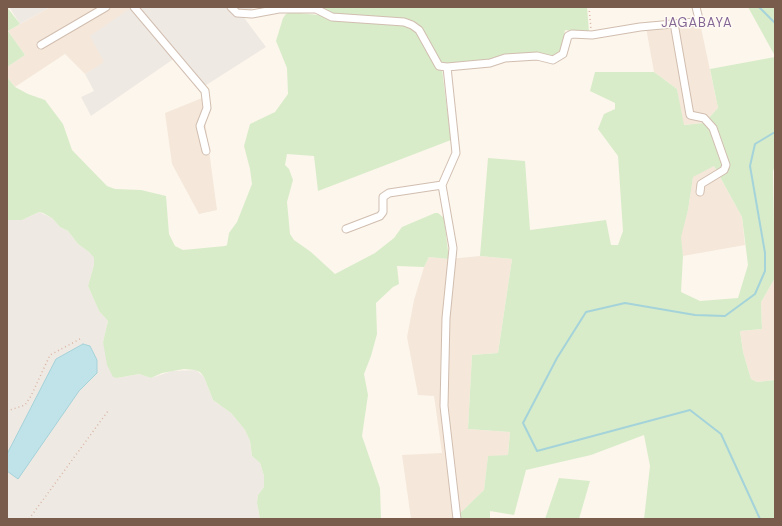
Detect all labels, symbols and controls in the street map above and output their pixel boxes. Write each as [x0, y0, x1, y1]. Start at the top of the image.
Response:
district label: JAGABAYA [661, 16, 733, 32]

